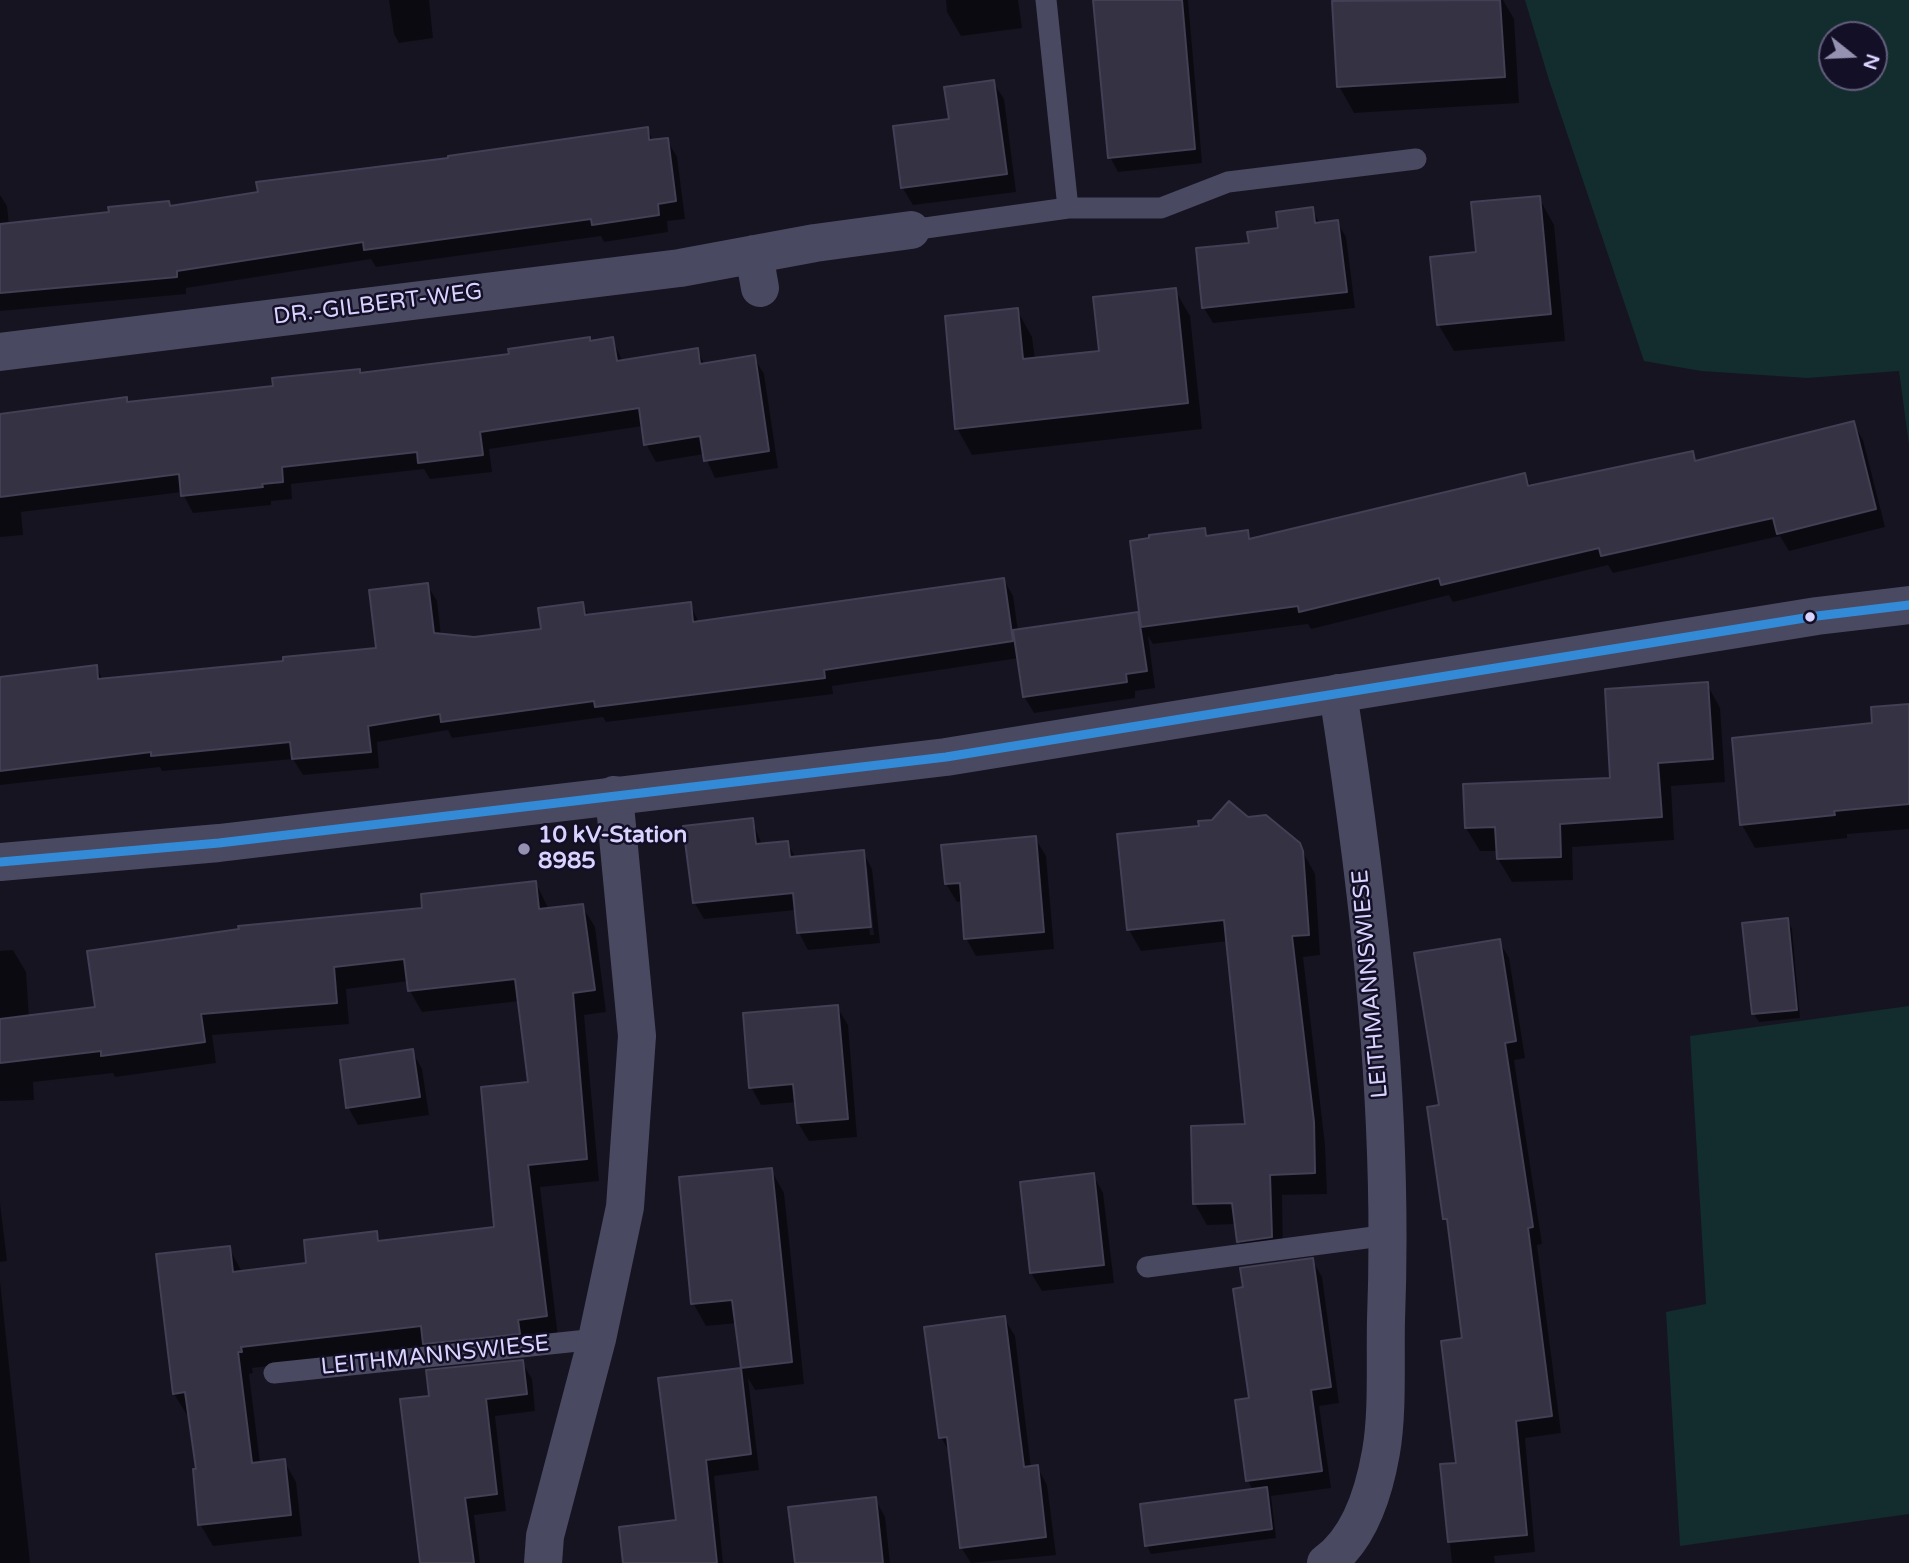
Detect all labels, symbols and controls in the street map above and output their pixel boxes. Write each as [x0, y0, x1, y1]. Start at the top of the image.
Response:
north arrow [1818, 21, 1888, 91]
text: N [1858, 51, 1884, 73]
street label: DR.-GILBERT-WEG [272, 278, 484, 332]
unlabelled marker [1803, 610, 1817, 624]
place label: 10 kV-Station 8985 [538, 822, 687, 876]
marker: 10 kV-Station 8985 [516, 841, 532, 857]
street label: LEITHMANNSWIESE [1347, 868, 1395, 1100]
street label: LEITHMANNSWIESE [319, 1330, 551, 1382]

